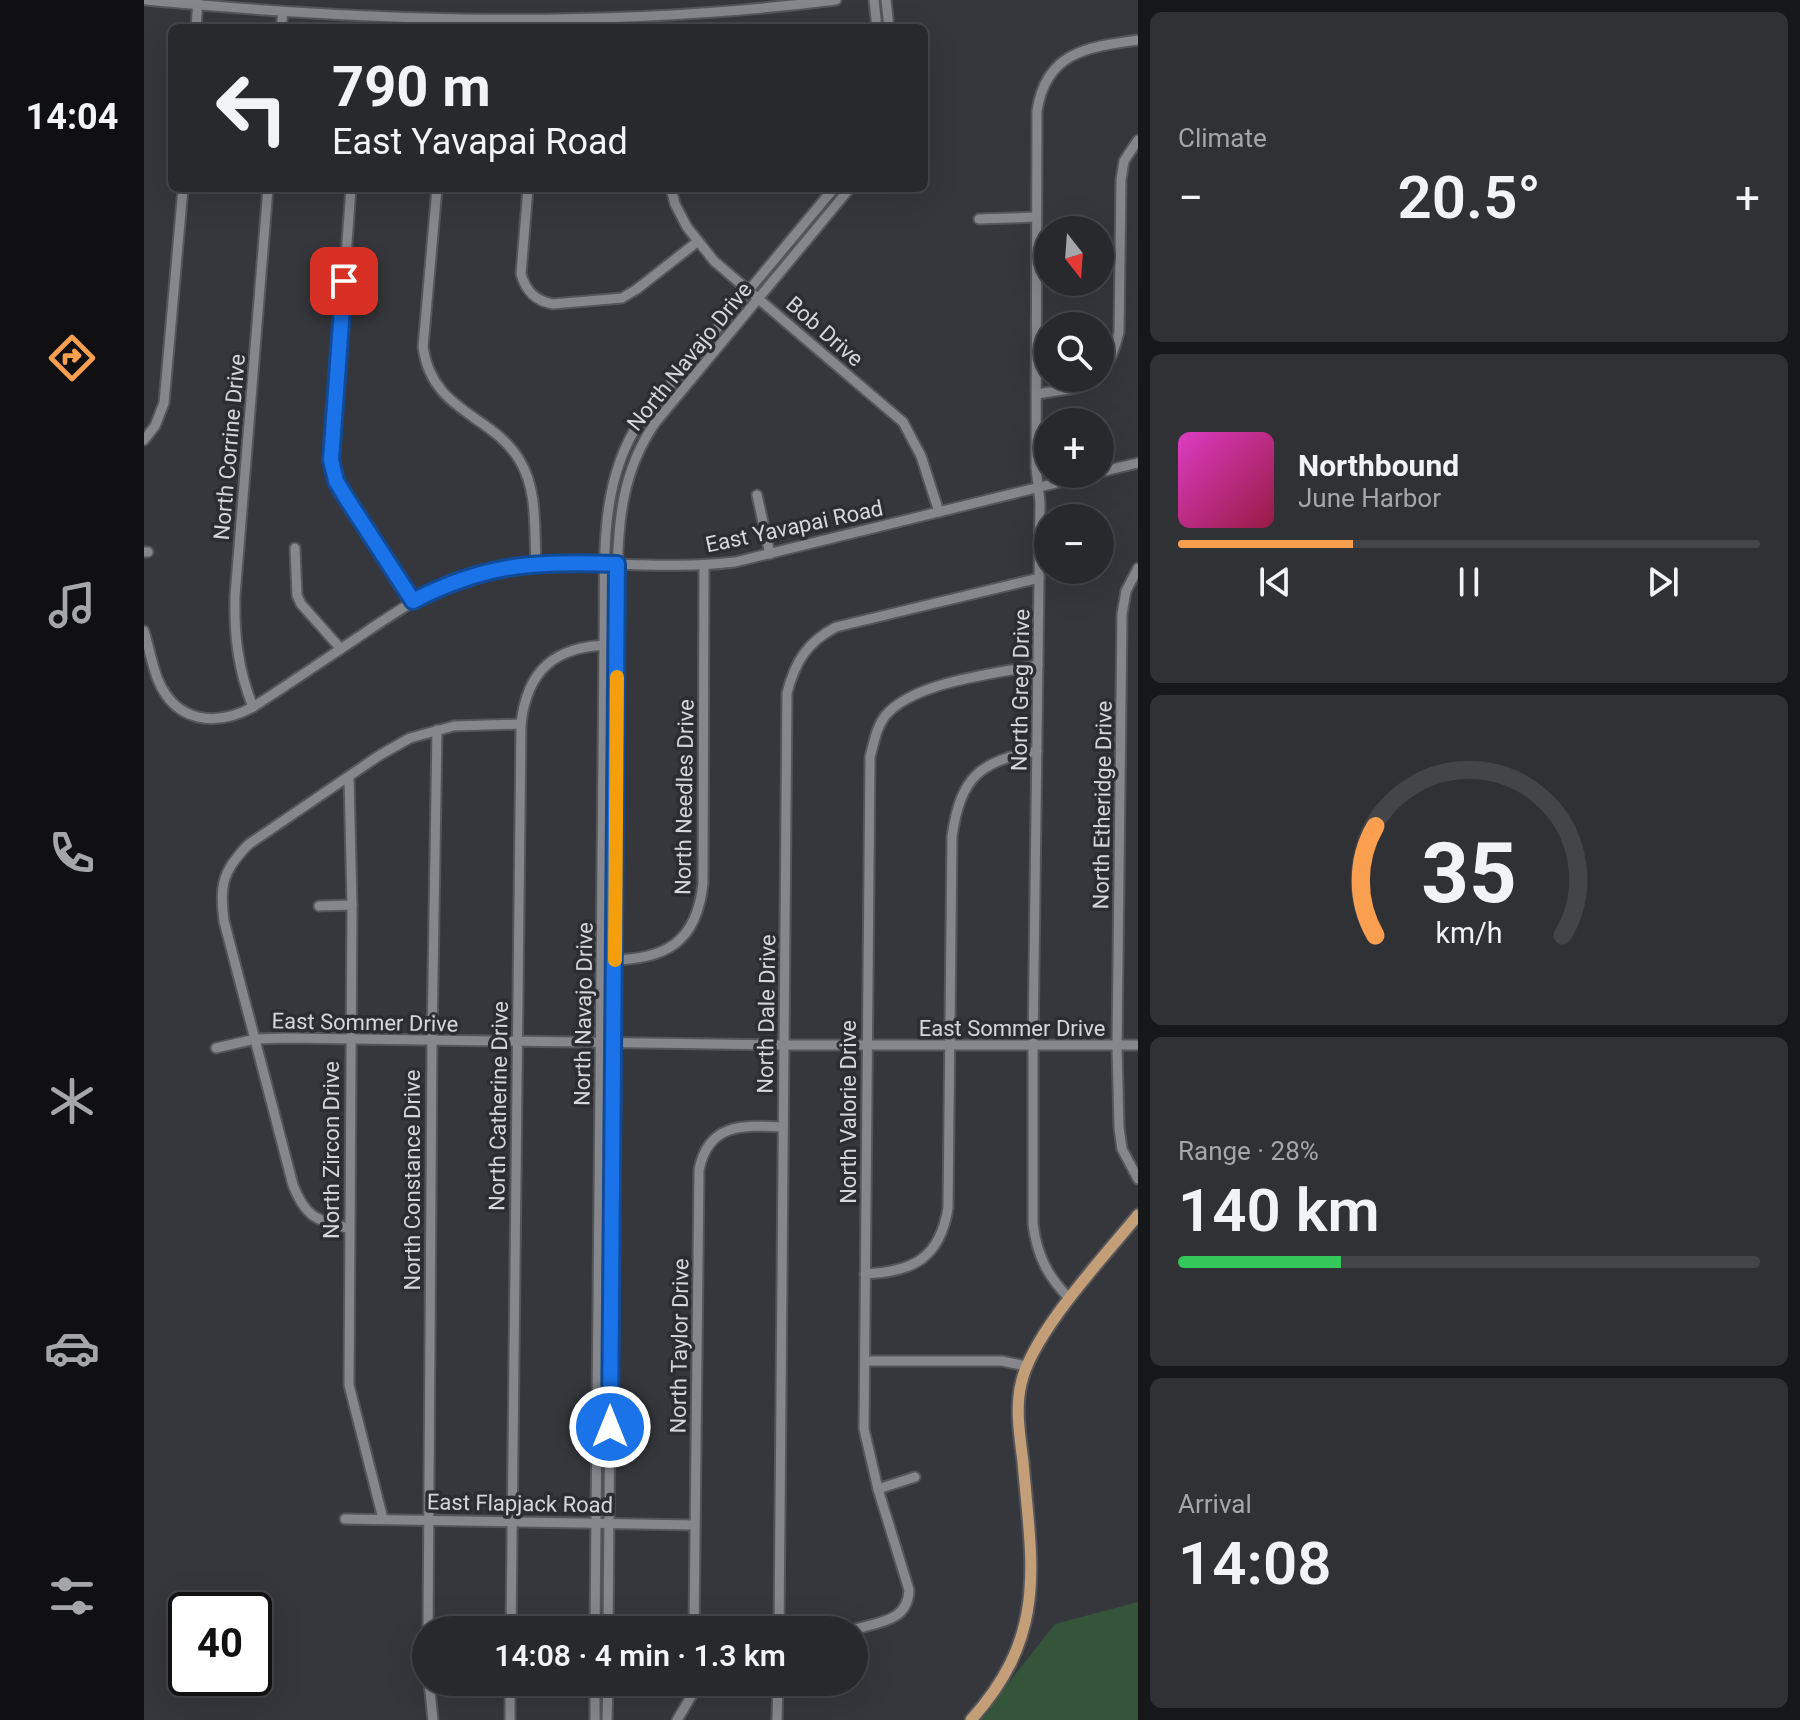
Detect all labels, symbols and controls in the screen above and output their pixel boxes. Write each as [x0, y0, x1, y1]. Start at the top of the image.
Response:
text: 790 m [332, 54, 491, 120]
icon: left [200, 56, 304, 160]
text: 14:04 [26, 96, 118, 138]
text: East Yavapai Road [332, 121, 628, 163]
text: Climate [1178, 123, 1267, 153]
text: 20.5° [1398, 162, 1541, 233]
text: − [1178, 172, 1203, 224]
text: + [1735, 172, 1760, 224]
north arrow [1034, 216, 1114, 296]
map controls [1034, 216, 1114, 584]
pin [310, 247, 378, 315]
icon: arrive [322, 259, 366, 303]
street label: North Navajo Drive [622, 277, 757, 436]
street label: Bob Drive [781, 291, 868, 371]
button: search [1034, 312, 1114, 392]
icon: directions [44, 330, 100, 386]
street label: North Corrine Drive [209, 353, 250, 541]
button: + [1034, 408, 1114, 488]
text: Northbound [1298, 448, 1459, 483]
text: June Harbor [1298, 483, 1441, 513]
street label: East Yavapai Road [703, 495, 885, 558]
button: − [1034, 504, 1114, 584]
icon: previous [1253, 560, 1297, 604]
icon: pause [1447, 560, 1491, 604]
icon: next [1641, 560, 1685, 604]
icon: music [44, 577, 100, 633]
street label: North Greg Drive [1007, 609, 1034, 771]
street label: North Needles Drive [670, 699, 699, 895]
street label: North Etheridge Drive [1088, 701, 1117, 910]
icon: phone [44, 825, 100, 881]
text: 35 [1421, 825, 1517, 922]
text: km/h [1435, 916, 1503, 950]
street label: North Navajo Drive [569, 922, 598, 1106]
street label: North Dale Drive [753, 934, 780, 1094]
street label: North Catherine Drive [484, 1001, 513, 1211]
street label: East Sommer Drive [271, 1008, 459, 1037]
street label: East Sommer Drive [919, 1016, 1105, 1041]
street label: North Valorie Drive [836, 1020, 861, 1204]
street label: North Zircon Drive [319, 1061, 344, 1239]
street label: North Constance Drive [400, 1070, 425, 1290]
icon: climate [44, 1073, 100, 1129]
text: Range · 28% [1178, 1136, 1319, 1166]
text: 140 km [1178, 1175, 1380, 1246]
street label: North Taylor Drive [665, 1258, 694, 1434]
icon: car [44, 1320, 100, 1376]
position arrow [568, 1385, 652, 1469]
street label: East Flapjack Road [427, 1489, 613, 1518]
text: Arrival [1178, 1489, 1252, 1519]
text: 14:08 [1178, 1528, 1331, 1599]
icon: filters [44, 1568, 100, 1624]
speed limit sign: 40 [168, 1592, 272, 1696]
text: 14:08 · 4 min · 1.3 km [494, 1638, 786, 1673]

